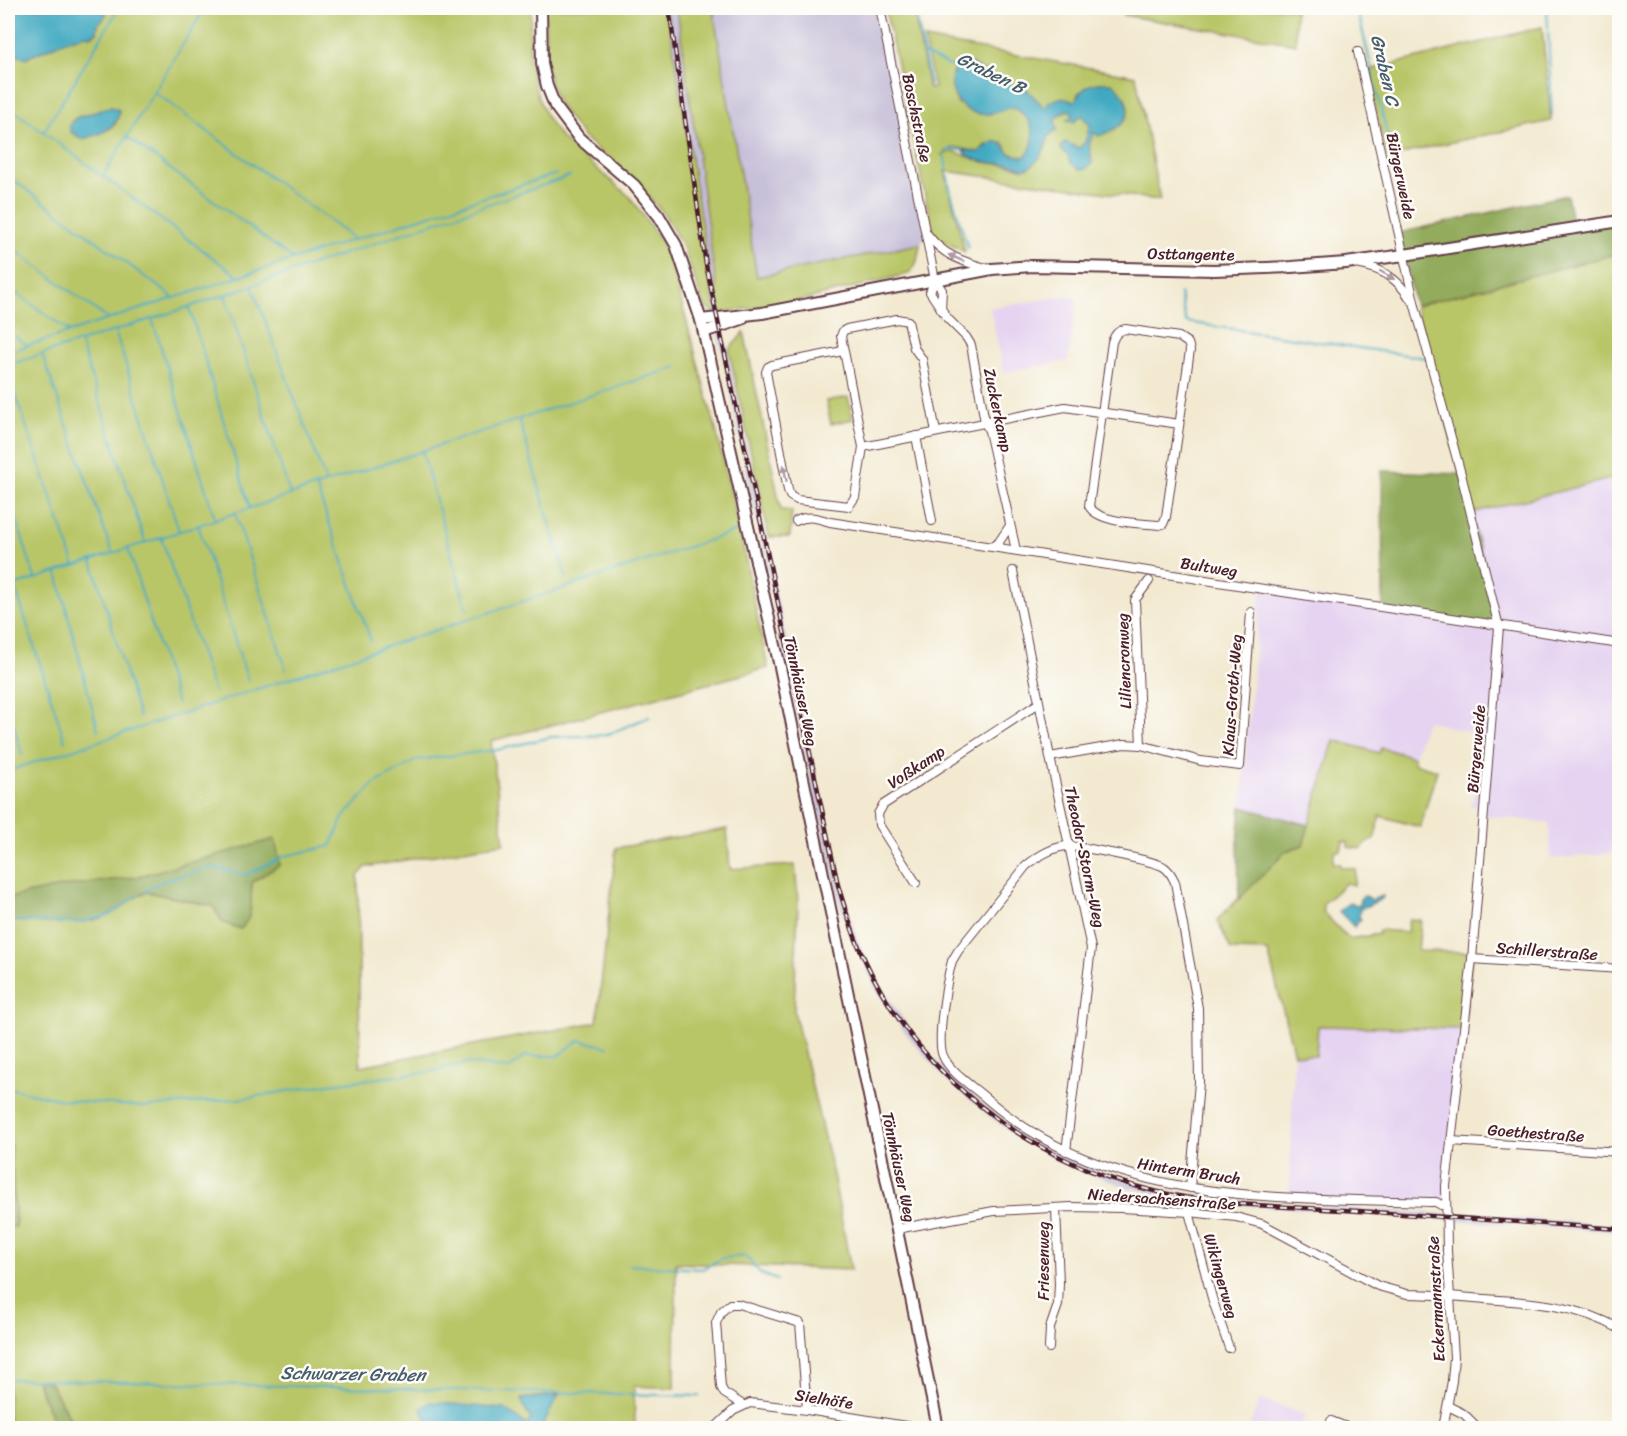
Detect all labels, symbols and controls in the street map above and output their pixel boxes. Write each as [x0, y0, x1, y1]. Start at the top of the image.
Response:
water label: Graben C [1361, 31, 1409, 111]
water label: Graben B [951, 43, 1033, 104]
street label: Boschstraße [893, 71, 941, 165]
street label: Bürgerweide [1378, 130, 1424, 222]
street label: Osttangente [1147, 239, 1235, 269]
one-way arrow [946, 253, 964, 263]
one-way arrow [1379, 269, 1395, 280]
street label: Zuckerkamp [975, 365, 1021, 456]
one-way arrow [780, 463, 789, 482]
street label: Bultweg [1178, 548, 1240, 586]
street label: Liliencronweg [1108, 613, 1140, 709]
street label: Tönnhäuser Weg [775, 633, 827, 749]
street label: Klaus-Groth-Weg [1213, 633, 1251, 757]
street label: Bürgerweide [1458, 704, 1494, 794]
street label: Voßkamp [881, 737, 951, 797]
street label: Theodor-Storm-Weg [1056, 783, 1114, 931]
street label: Schillerstraße [1495, 933, 1599, 969]
street label: Tönnhäuser Weg [873, 1109, 925, 1225]
street label: Goethestraße [1487, 1115, 1585, 1151]
street label: Hinterm Bruch [1135, 1149, 1243, 1193]
street label: Niedersachsenstraße [1087, 1179, 1237, 1219]
street label: Friesenweg [1029, 1221, 1058, 1301]
street label: Wikingerweg [1195, 1230, 1247, 1322]
street label: Eckermannstraße [1418, 1235, 1454, 1363]
water label: Schwarzer Graben [280, 1357, 428, 1391]
street label: Sielhöfe [793, 1380, 855, 1418]

